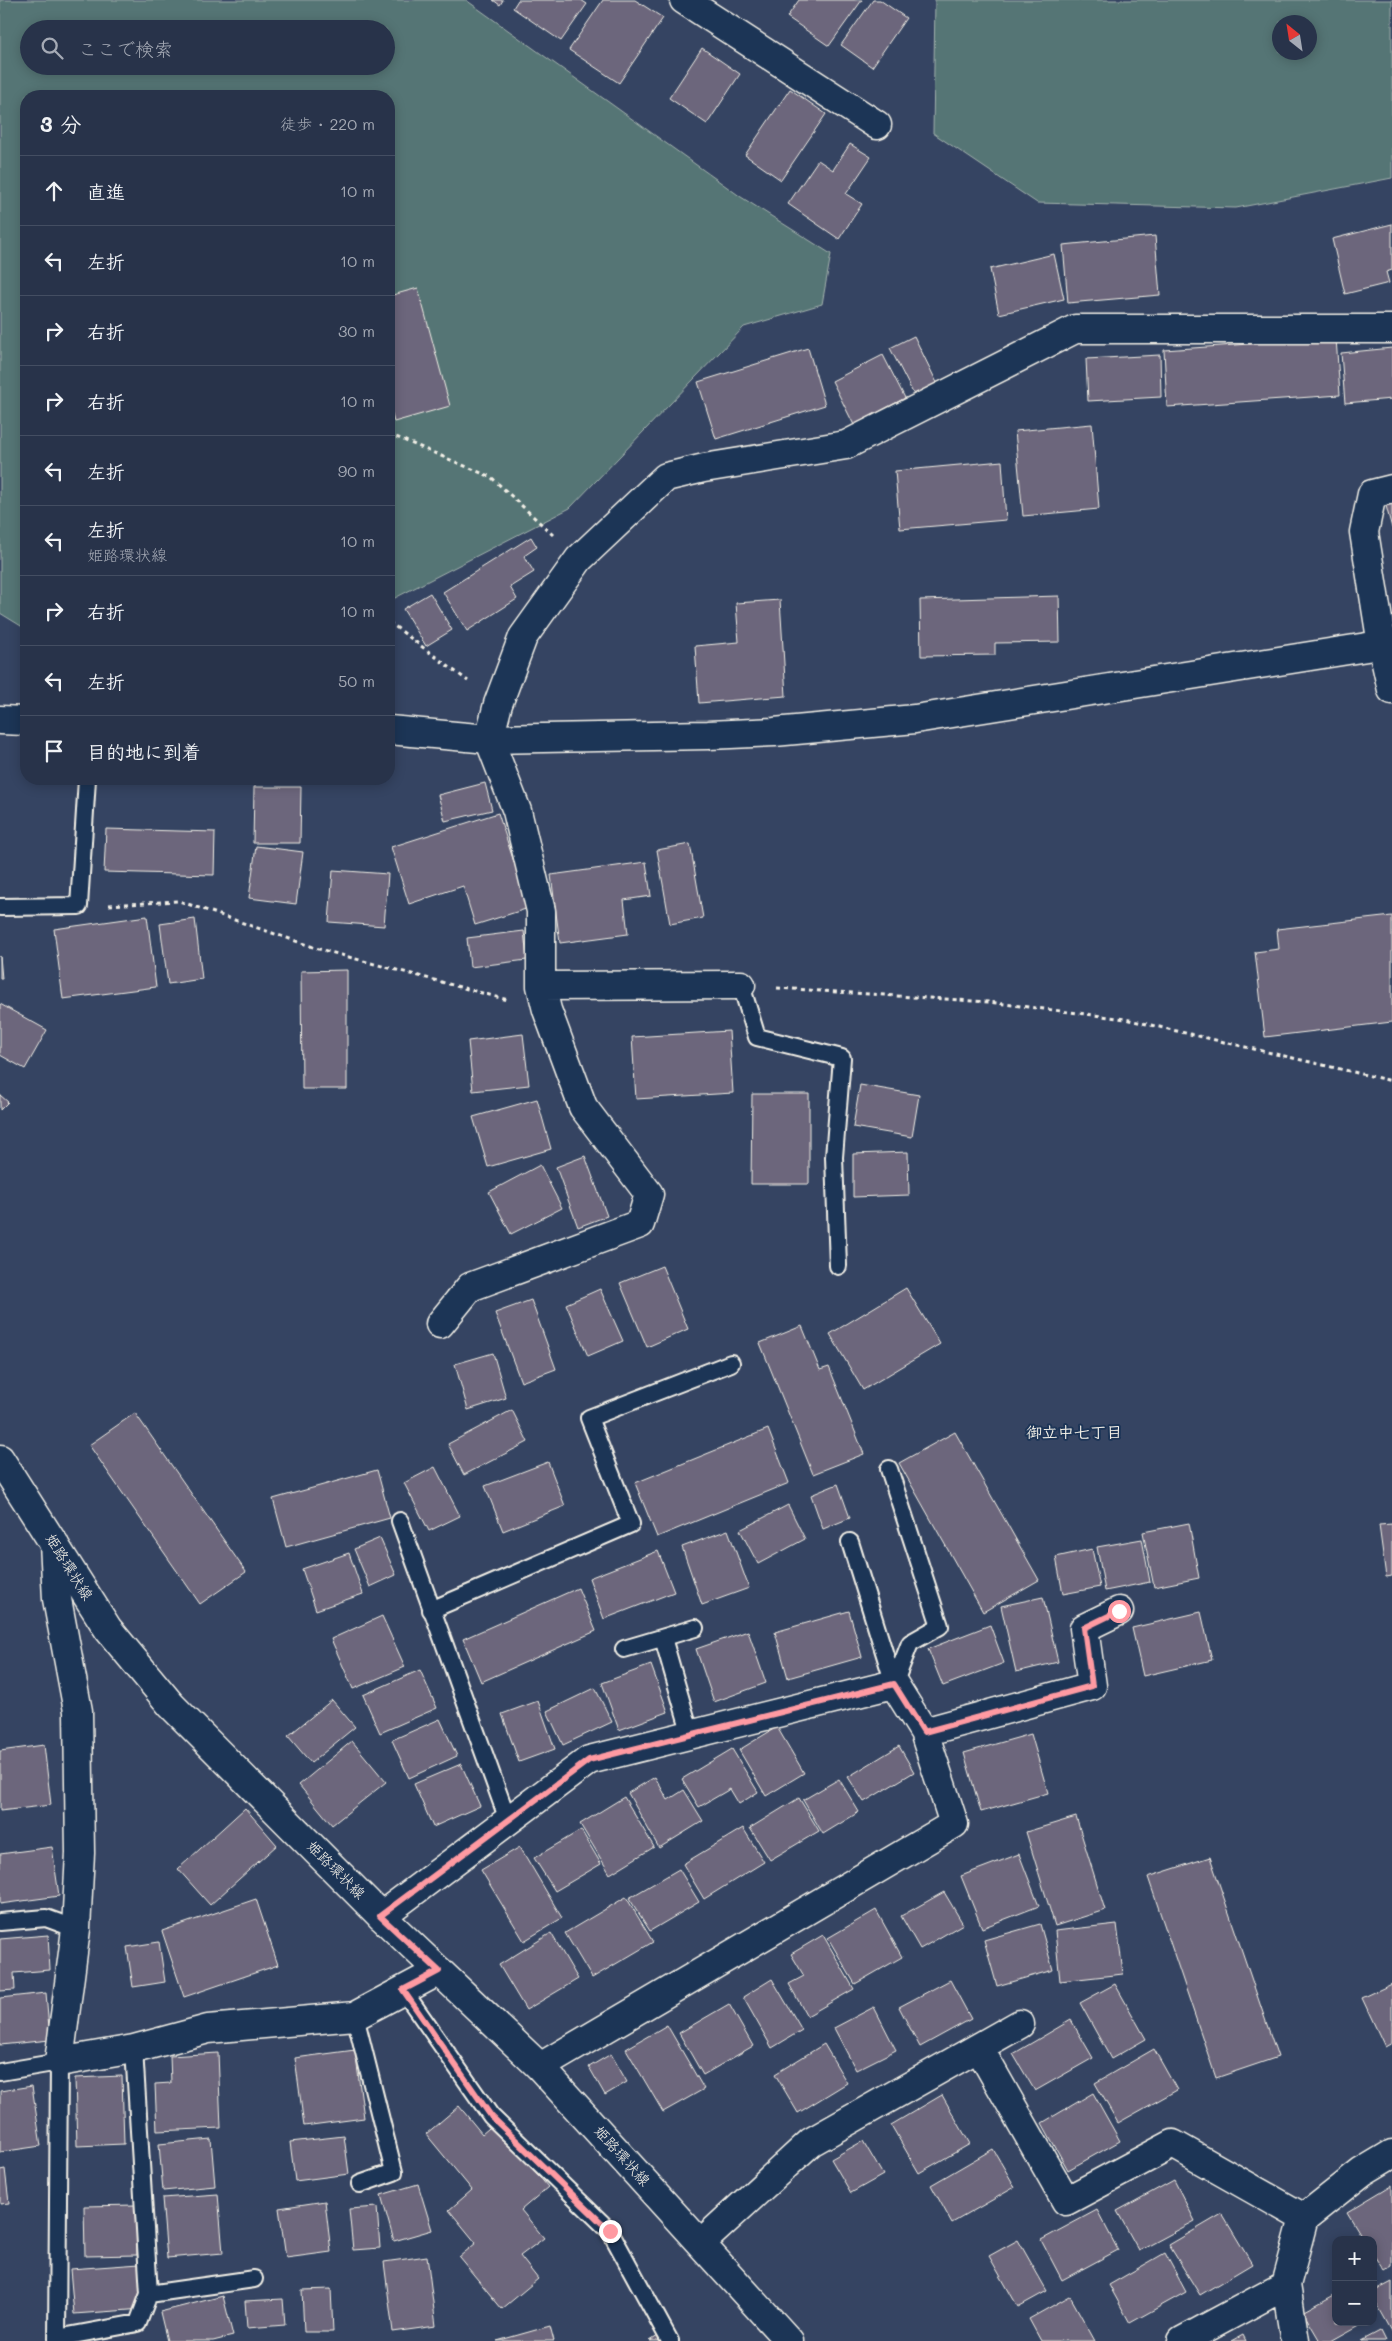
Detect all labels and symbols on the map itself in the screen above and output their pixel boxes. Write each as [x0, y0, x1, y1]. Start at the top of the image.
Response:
north arrow [1272, 15, 1317, 60]
district label: 御立中七丁目 [1026, 1421, 1122, 1442]
street label: 姫路環状線 [41, 1529, 98, 1604]
route start [1108, 1600, 1131, 1623]
street label: 姫路環状線 [303, 1836, 370, 1903]
street label: 姫路環状線 [590, 2121, 655, 2190]
route end [599, 2220, 622, 2243]

